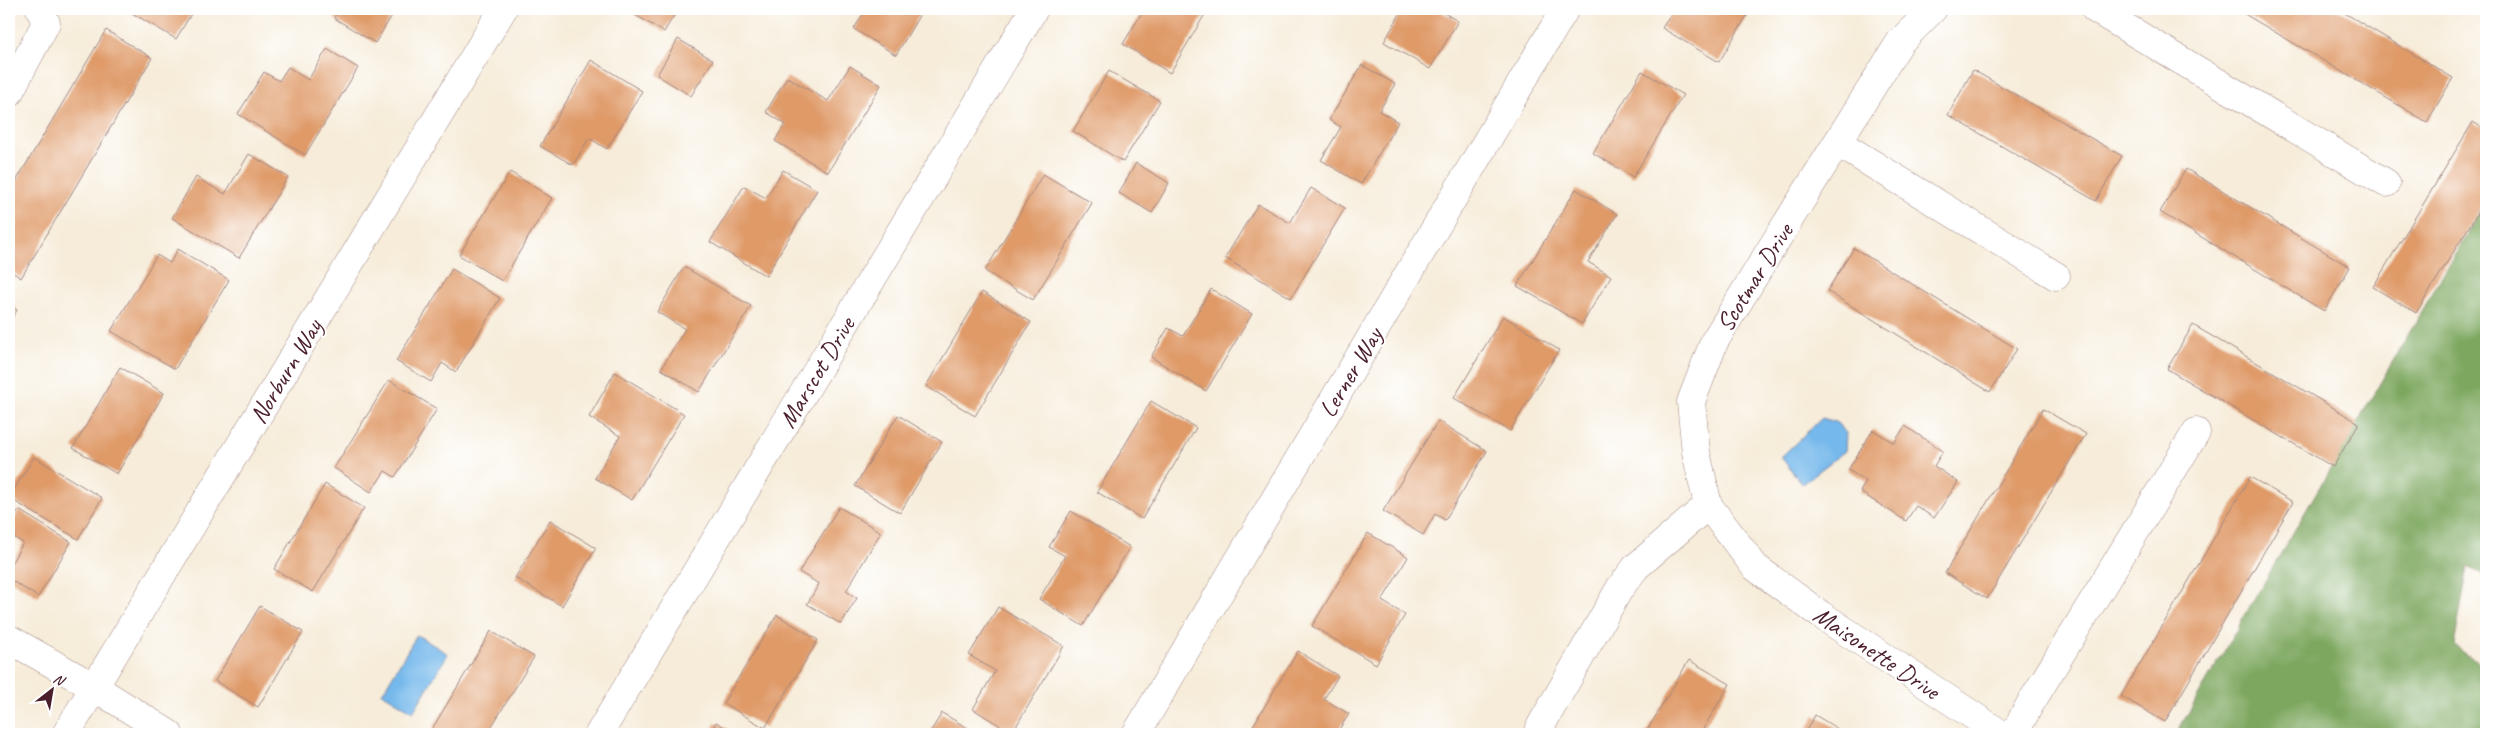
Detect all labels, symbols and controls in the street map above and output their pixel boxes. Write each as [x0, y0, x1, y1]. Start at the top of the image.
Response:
street label: Scotmar Drive [1709, 216, 1802, 337]
street label: Marscot Drive [771, 310, 863, 434]
street label: Norburn Way [242, 312, 330, 429]
street label: Lerner Way [1312, 320, 1391, 423]
street label: Maisonette Drive [1807, 599, 1947, 708]
north arrow [28, 666, 78, 716]
text: N [50, 670, 69, 690]

